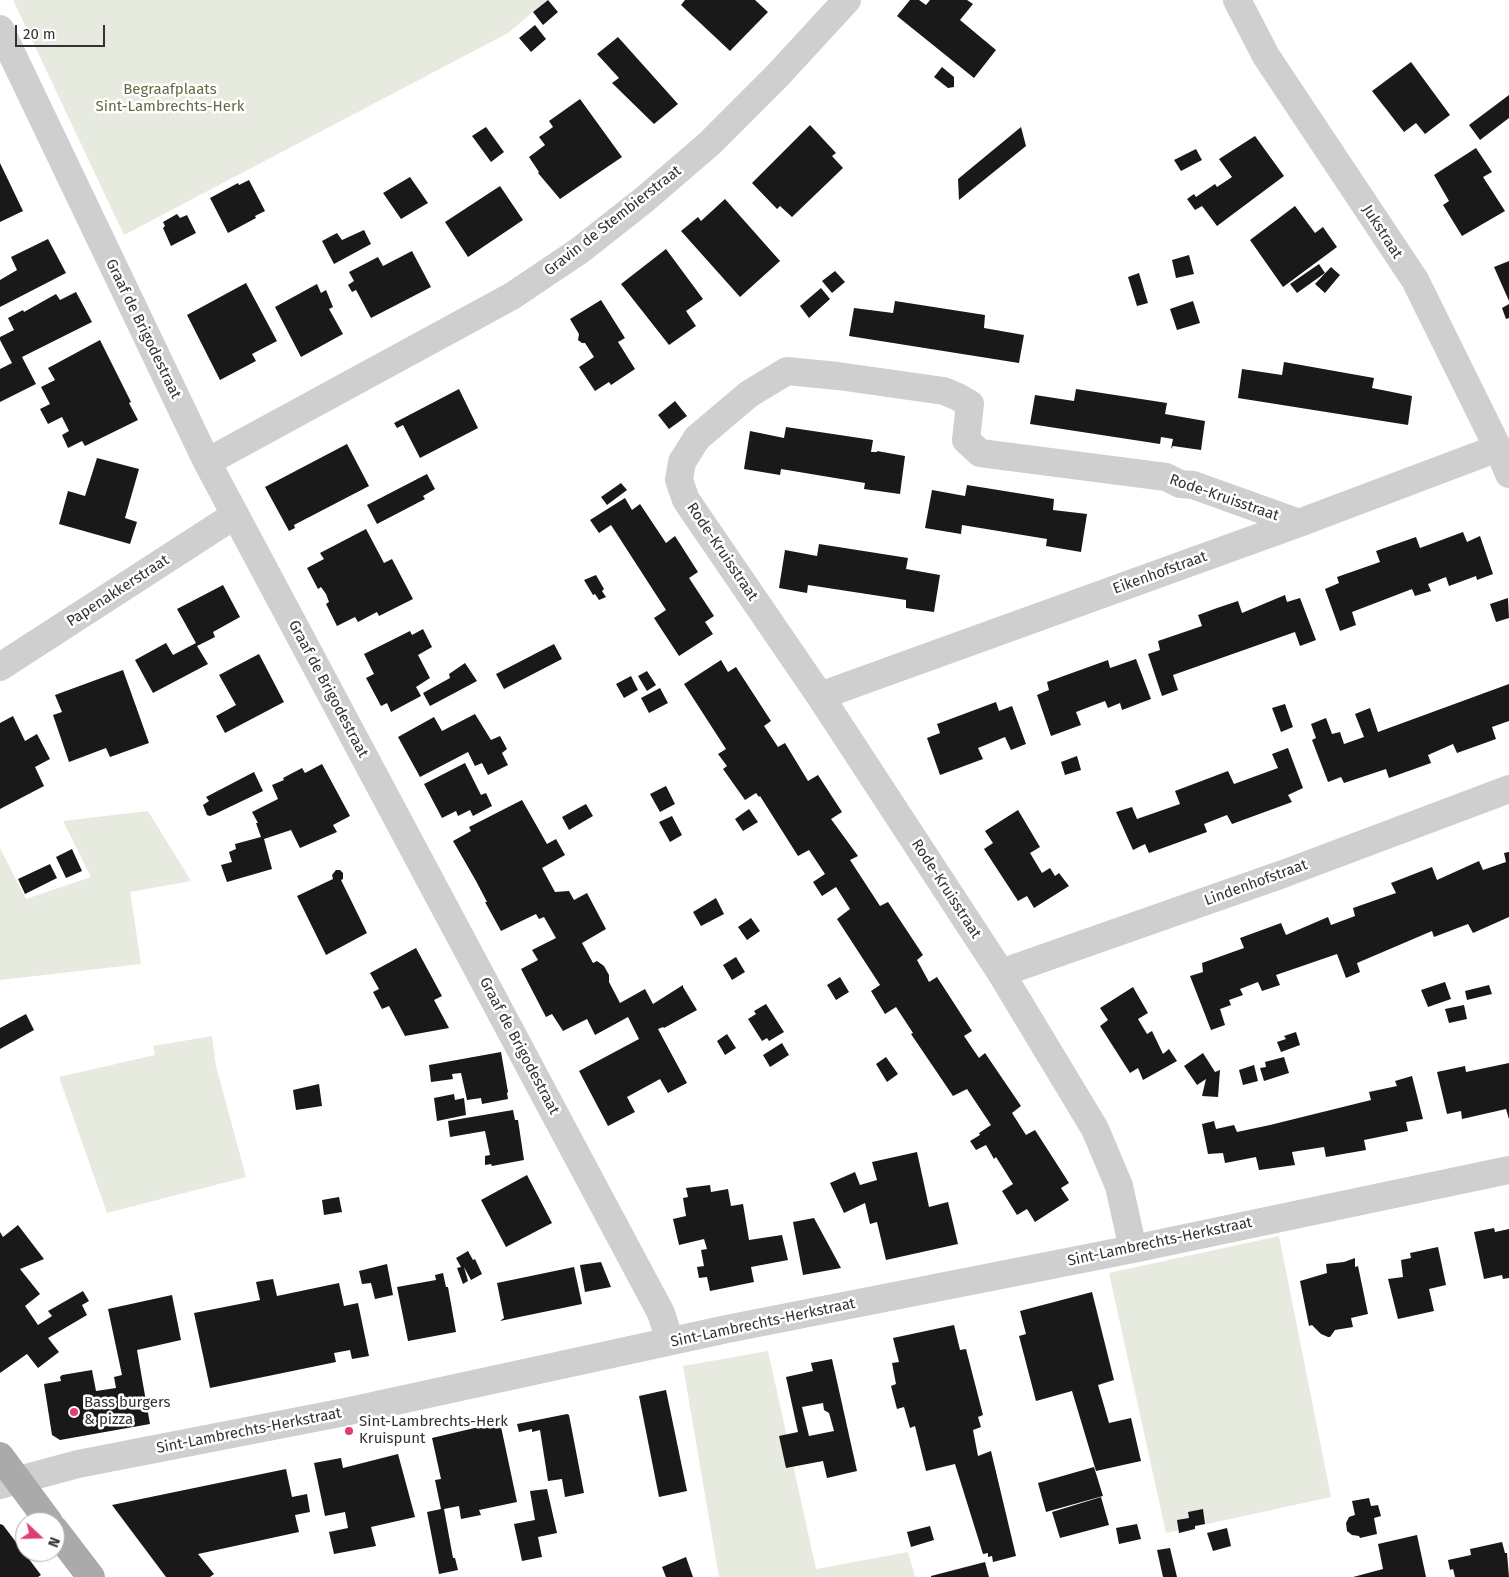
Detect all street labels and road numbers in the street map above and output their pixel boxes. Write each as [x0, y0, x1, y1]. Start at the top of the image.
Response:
street label: Gravin de Stembierstraat [541, 162, 685, 280]
street label: Jukstraat [1358, 202, 1406, 262]
street label: Graaf de Brigodestraat [101, 256, 185, 402]
street label: Rode-Kruisstraat [1167, 471, 1281, 525]
street label: Rode-Kruisstraat [683, 499, 761, 605]
street label: Eikenhofstraat [1111, 548, 1209, 598]
street label: Papenakkerstraat [63, 551, 173, 631]
street label: Graaf de Brigodestraat [284, 617, 372, 761]
street label: Rode-Kruisstraat [907, 836, 985, 942]
street label: Lindenhofstraat [1202, 856, 1310, 910]
street label: Graaf de Brigodestraat [475, 974, 563, 1118]
street label: Sint-Lambrechts-Herkstraat [1066, 1214, 1254, 1270]
street label: Sint-Lambrechts-Herkstraat [669, 1295, 857, 1351]
street label: Sint-Lambrechts-Herkstraat [155, 1404, 343, 1458]

